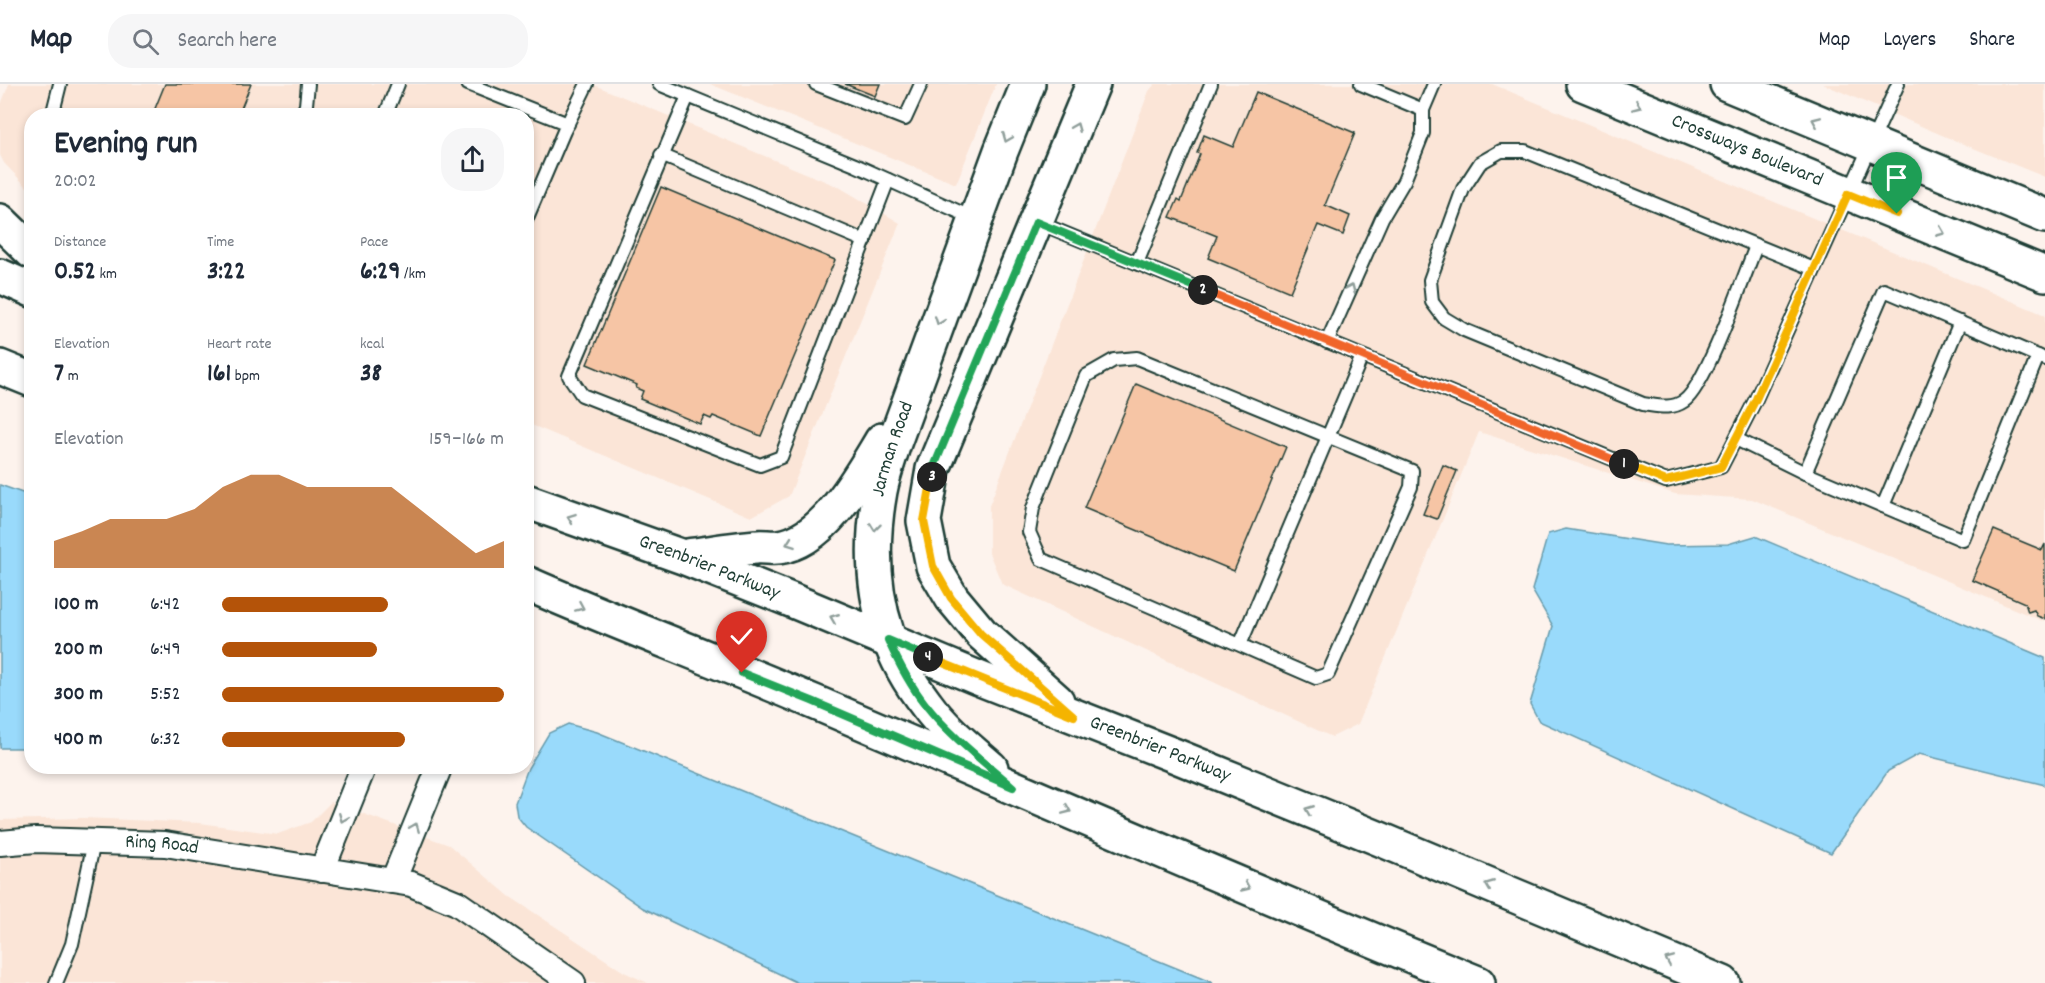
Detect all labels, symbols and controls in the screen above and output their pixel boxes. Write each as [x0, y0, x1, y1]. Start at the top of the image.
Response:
search box [108, 14, 528, 68]
text: Map [30, 21, 72, 61]
icon: search [129, 25, 162, 58]
text: Search here [177, 26, 277, 57]
text: Map [1819, 26, 1850, 56]
text: Layers [1883, 26, 1936, 56]
text: Share [1969, 26, 2015, 56]
one-way arrow [1630, 99, 1641, 111]
street label: Crossways Boulevard [1667, 108, 1827, 195]
one-way arrow [1812, 116, 1823, 128]
text: Evening run [54, 122, 198, 169]
one-way arrow [1069, 123, 1081, 134]
button: share [441, 128, 504, 191]
one-way arrow [1001, 133, 1014, 143]
pin [1871, 152, 1922, 214]
icon: arrive [1880, 161, 1913, 194]
text: 20:02 [54, 168, 97, 196]
one-way arrow [1935, 225, 1946, 237]
text: Distance [54, 231, 106, 254]
text: Time [207, 231, 234, 254]
text: Pace [360, 231, 388, 254]
text: 0.52 [54, 254, 96, 291]
text: 3:22 [207, 254, 246, 291]
text: 6:29 [360, 254, 400, 291]
text: km [96, 263, 117, 286]
text: /km [400, 263, 426, 286]
pin: 2 [1188, 275, 1218, 305]
text: 2 [1200, 278, 1207, 301]
one-way arrow [1343, 284, 1355, 295]
one-way arrow [933, 315, 946, 326]
text: Elevation [54, 333, 110, 356]
text: Heart rate [207, 333, 272, 356]
text: kcal [360, 333, 384, 356]
text: 7 [54, 356, 64, 393]
text: 161 [207, 356, 231, 393]
text: 38 [360, 356, 382, 393]
text: m [64, 365, 79, 388]
text: bpm [231, 365, 260, 388]
street label: Jarman Road [865, 398, 922, 499]
text: Elevation [54, 426, 124, 454]
text: 159–166 m [429, 426, 504, 454]
pin: 1 [1609, 449, 1639, 479]
text: 1 [1622, 452, 1626, 475]
pin: 3 [917, 462, 947, 492]
text: 3 [928, 465, 936, 488]
one-way arrow [567, 512, 577, 525]
one-way arrow [870, 522, 882, 531]
street label: Greenbrier Parkway [635, 528, 785, 608]
one-way arrow [785, 536, 796, 548]
text: 100 m [54, 591, 99, 619]
text: 6:42 [150, 591, 180, 619]
one-way arrow [574, 600, 585, 612]
pin [716, 611, 767, 673]
one-way arrow [829, 613, 840, 625]
icon: check [725, 620, 758, 653]
text: 200 m [54, 636, 103, 664]
text: 6:49 [150, 636, 181, 664]
pin: 4 [913, 642, 943, 672]
text: 4 [925, 645, 931, 668]
text: 300 m [54, 681, 103, 709]
text: 5:52 [150, 681, 181, 709]
street label: Greenbrier Parkway [1085, 709, 1235, 791]
text: 400 m [54, 726, 102, 754]
text: 6:32 [150, 726, 181, 754]
one-way arrow [1060, 803, 1071, 815]
one-way arrow [1304, 805, 1315, 817]
one-way arrow [338, 812, 350, 823]
one-way arrow [408, 822, 420, 833]
street label: Ring Road [125, 829, 200, 863]
one-way arrow [1240, 880, 1251, 892]
one-way arrow [1484, 880, 1495, 892]
one-way arrow [1665, 955, 1676, 967]

